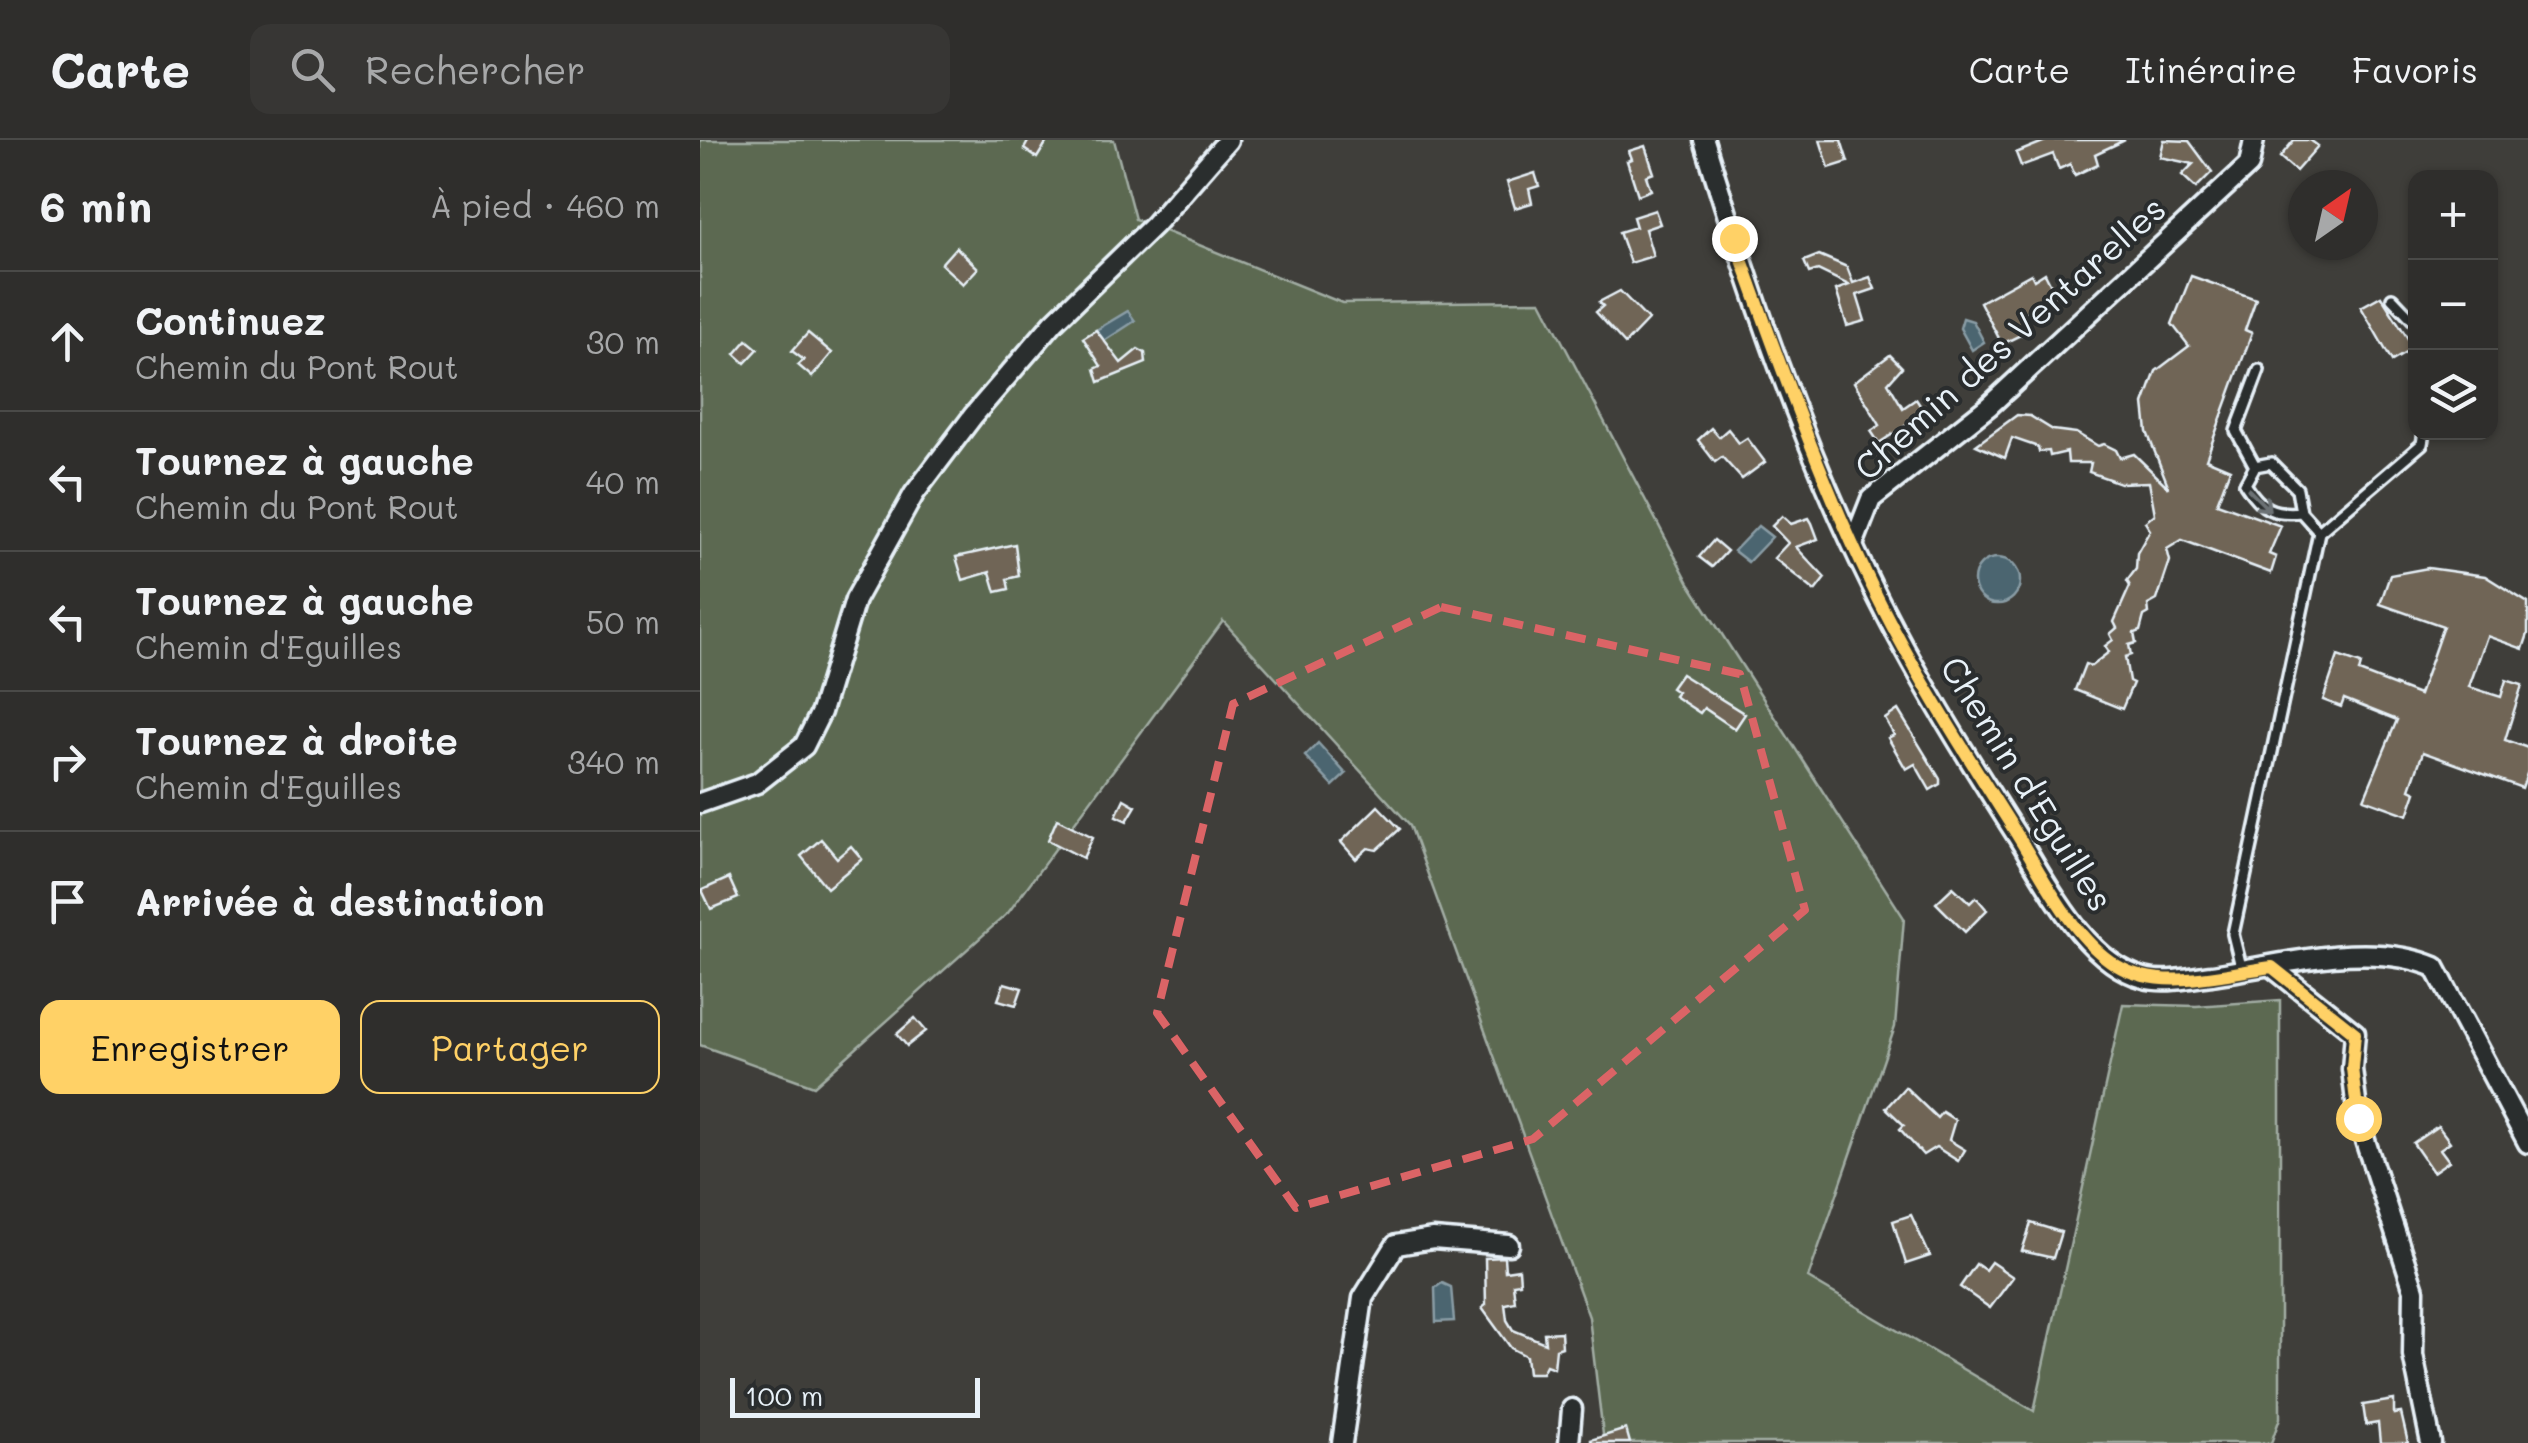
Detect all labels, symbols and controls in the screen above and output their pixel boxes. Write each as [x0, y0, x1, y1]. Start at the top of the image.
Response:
search box [250, 24, 950, 114]
text: Carte [50, 38, 190, 100]
icon: search [285, 42, 340, 97]
text: Rechercher [365, 44, 586, 94]
text: Carte [1969, 46, 2070, 92]
text: Itinéraire [2125, 46, 2297, 92]
text: Favoris [2352, 46, 2478, 92]
north arrow [2288, 170, 2378, 260]
map controls [2408, 170, 2498, 440]
button: + [2408, 170, 2498, 260]
text: 6 min [40, 178, 152, 233]
text: À pied · 460 m [430, 184, 660, 226]
street label: Chemin des Ventarelles [1844, 185, 2174, 489]
route end [1712, 216, 1758, 262]
button: − [2408, 260, 2498, 350]
text: Continuez [135, 295, 326, 345]
icon: ahead [40, 314, 95, 369]
text: 30 m [586, 320, 660, 362]
text: Chemin du Pont Rout [135, 345, 459, 387]
button: layers [2408, 350, 2498, 440]
text: Tournez à gauche [135, 435, 474, 485]
icon: left [40, 454, 95, 509]
text: 40 m [586, 460, 660, 502]
text: Chemin du Pont Rout [135, 485, 459, 527]
one-way arrow [2246, 487, 2271, 512]
text: Tournez à gauche [135, 575, 474, 625]
icon: left [40, 594, 95, 649]
text: 50 m [586, 600, 660, 642]
text: Chemin d'Eguilles [135, 625, 402, 667]
street label: Chemin d'Eguilles [1931, 647, 2125, 919]
text: Tournez à droite [135, 715, 458, 765]
icon: right [40, 734, 95, 789]
text: 340 m [567, 740, 660, 782]
text: Chemin d'Eguilles [135, 765, 402, 807]
icon: arrive [40, 874, 95, 929]
text: Arrivée à destination [135, 876, 545, 926]
button: Enregistrer [40, 1000, 340, 1094]
button: Partager [360, 1000, 660, 1094]
route start [2336, 1096, 2382, 1142]
scale bar [730, 1373, 980, 1418]
text: 100 m [745, 1377, 823, 1413]

